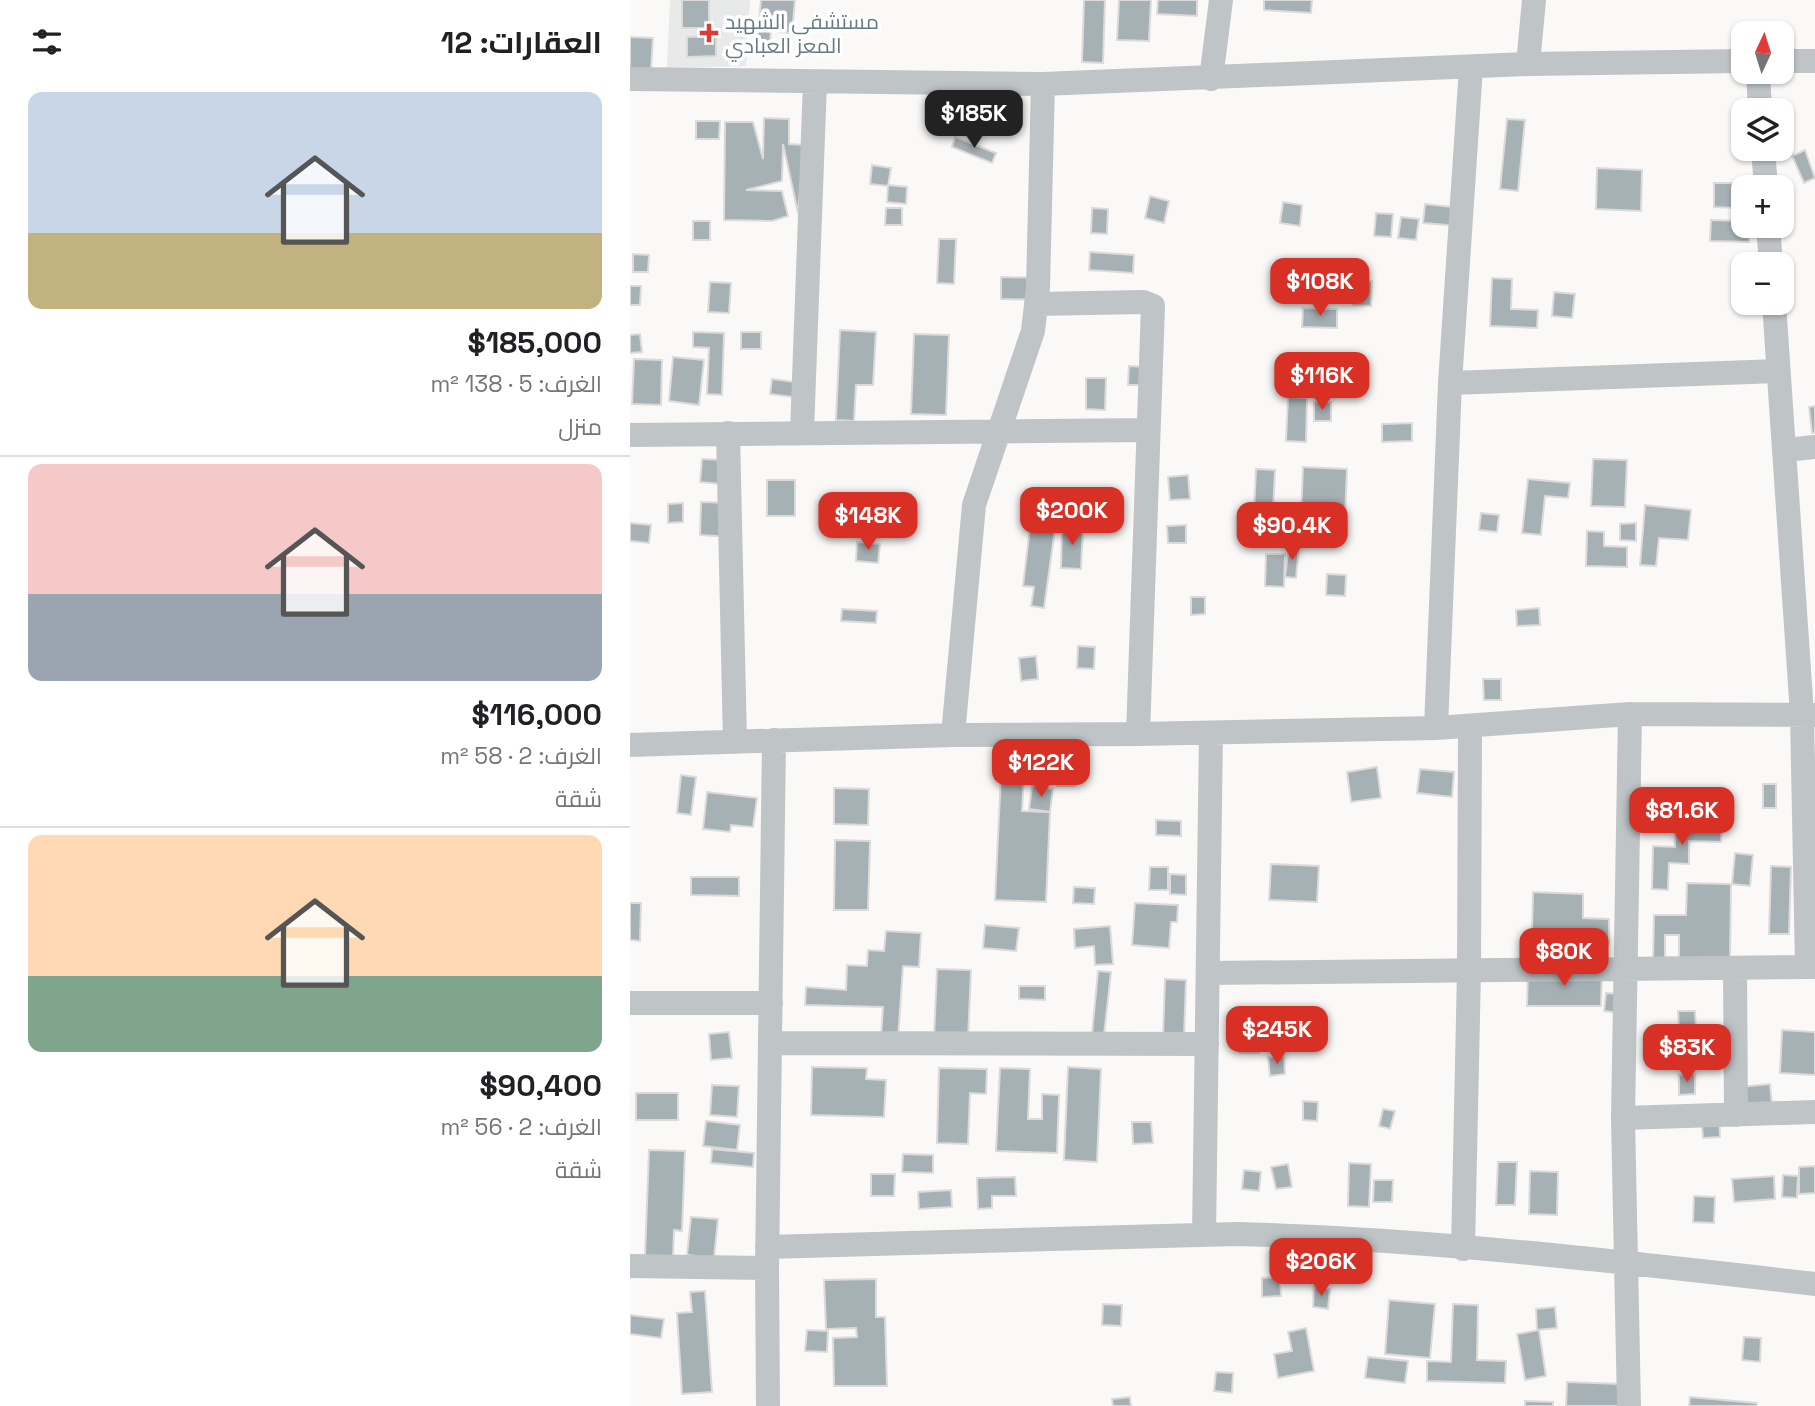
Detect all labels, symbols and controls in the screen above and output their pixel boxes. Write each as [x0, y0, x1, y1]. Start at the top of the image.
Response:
place label: مستشفى الشهيد المعز العبادي [725, 8, 879, 62]
north arrow [1731, 21, 1794, 84]
map controls [1731, 21, 1794, 315]
icon: filters [28, 23, 66, 61]
text: العقارات: 12 [441, 23, 602, 62]
marker: مستشفى الشهيد المعز العبادي [699, 23, 719, 43]
pin: $185K [925, 90, 1023, 150]
text: $185K [941, 98, 1007, 128]
button: layers [1731, 98, 1794, 161]
icon: home [252, 137, 378, 263]
button: + [1731, 175, 1794, 238]
button: − [1731, 252, 1794, 315]
pin: $108K [1271, 258, 1369, 318]
text: $108K [1286, 266, 1354, 296]
text: $185,000 [467, 323, 602, 362]
pin: $116K [1273, 352, 1371, 412]
text: $116K [1290, 360, 1354, 390]
text: الغرف: 5 · 138 m² [431, 369, 602, 399]
text: منزل [558, 412, 602, 442]
pin: $200K [1023, 488, 1121, 547]
pin: $148K [819, 492, 917, 552]
text: $200K [1036, 495, 1108, 525]
text: $148K [834, 500, 902, 530]
pin: $90.4K [1235, 503, 1349, 562]
icon: home [252, 509, 378, 635]
text: $90.4K [1253, 510, 1331, 540]
text: $116,000 [471, 695, 602, 734]
pin: $122K [992, 740, 1090, 799]
text: الغرف: 2 · 58 m² [440, 741, 602, 771]
text: $122K [1008, 747, 1074, 777]
text: شقة [555, 784, 602, 814]
pin: $81.6K [1625, 788, 1739, 847]
text: $81.6K [1645, 795, 1719, 825]
icon: home [252, 880, 378, 1006]
pin: $80K [1523, 928, 1605, 988]
text: $80K [1535, 936, 1593, 966]
pin: $245K [1228, 1006, 1326, 1066]
text: $245K [1242, 1014, 1312, 1044]
pin: $83K [1646, 1024, 1728, 1084]
text: $83K [1659, 1032, 1715, 1062]
text: $90,400 [479, 1066, 602, 1105]
text: الغرف: 2 · 56 m² [440, 1112, 602, 1142]
text: شقة [555, 1155, 602, 1185]
pin: $206K [1272, 1238, 1370, 1298]
text: $206K [1285, 1246, 1357, 1276]

